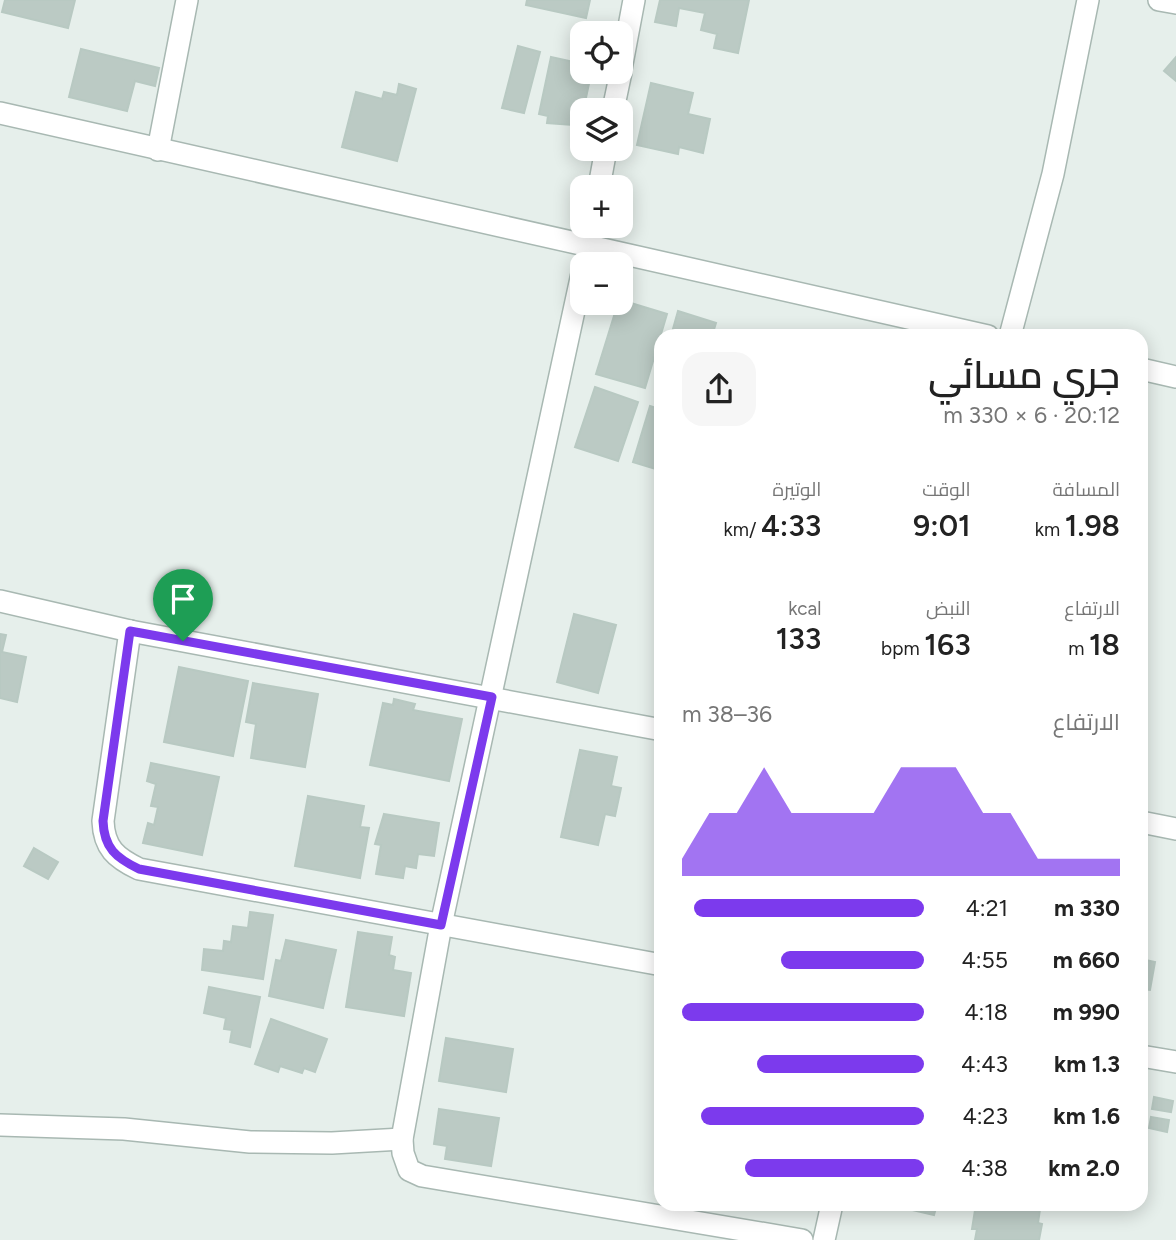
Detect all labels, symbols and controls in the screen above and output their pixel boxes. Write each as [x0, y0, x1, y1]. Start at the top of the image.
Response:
map controls [570, 21, 633, 315]
button: locate [570, 21, 633, 84]
button: layers [570, 98, 633, 161]
button: + [570, 175, 633, 238]
button: − [570, 252, 633, 315]
button: share [682, 352, 756, 426]
text: جري مسائي [928, 352, 1120, 398]
text: 20:12 · 6 × 330 m [943, 401, 1120, 429]
text: الوتيرة [773, 478, 821, 501]
text: الوقت [922, 478, 971, 501]
text: المسافة [1052, 478, 1120, 501]
text: 4:33 [761, 507, 821, 544]
text: 9:01 [913, 507, 971, 544]
text: 1.98 [1065, 507, 1120, 544]
text: /km [723, 518, 761, 541]
text: km [1035, 518, 1065, 541]
pin [153, 569, 213, 641]
icon: arrive [164, 580, 202, 618]
text: kcal [788, 597, 821, 620]
text: النبض [926, 597, 971, 620]
text: الارتفاع [1064, 597, 1120, 620]
text: 133 [776, 620, 821, 657]
text: 163 [924, 626, 971, 663]
text: 18 [1089, 626, 1120, 663]
text: bpm [881, 637, 924, 660]
text: m [1068, 637, 1089, 660]
text: 36–38 m [682, 700, 772, 728]
text: الارتفاع [1053, 708, 1120, 736]
text: 4:21 [966, 894, 1008, 922]
text: 330 m [1054, 894, 1120, 922]
text: 4:55 [961, 946, 1008, 974]
text: 660 m [1053, 946, 1120, 974]
text: 4:18 [964, 998, 1008, 1026]
text: 990 m [1053, 998, 1120, 1026]
text: 4:43 [961, 1050, 1008, 1078]
text: 1.3 km [1054, 1050, 1120, 1078]
text: 4:23 [963, 1102, 1008, 1130]
text: 1.6 km [1053, 1102, 1120, 1130]
text: 4:38 [961, 1154, 1008, 1182]
text: 2.0 km [1048, 1154, 1120, 1182]

